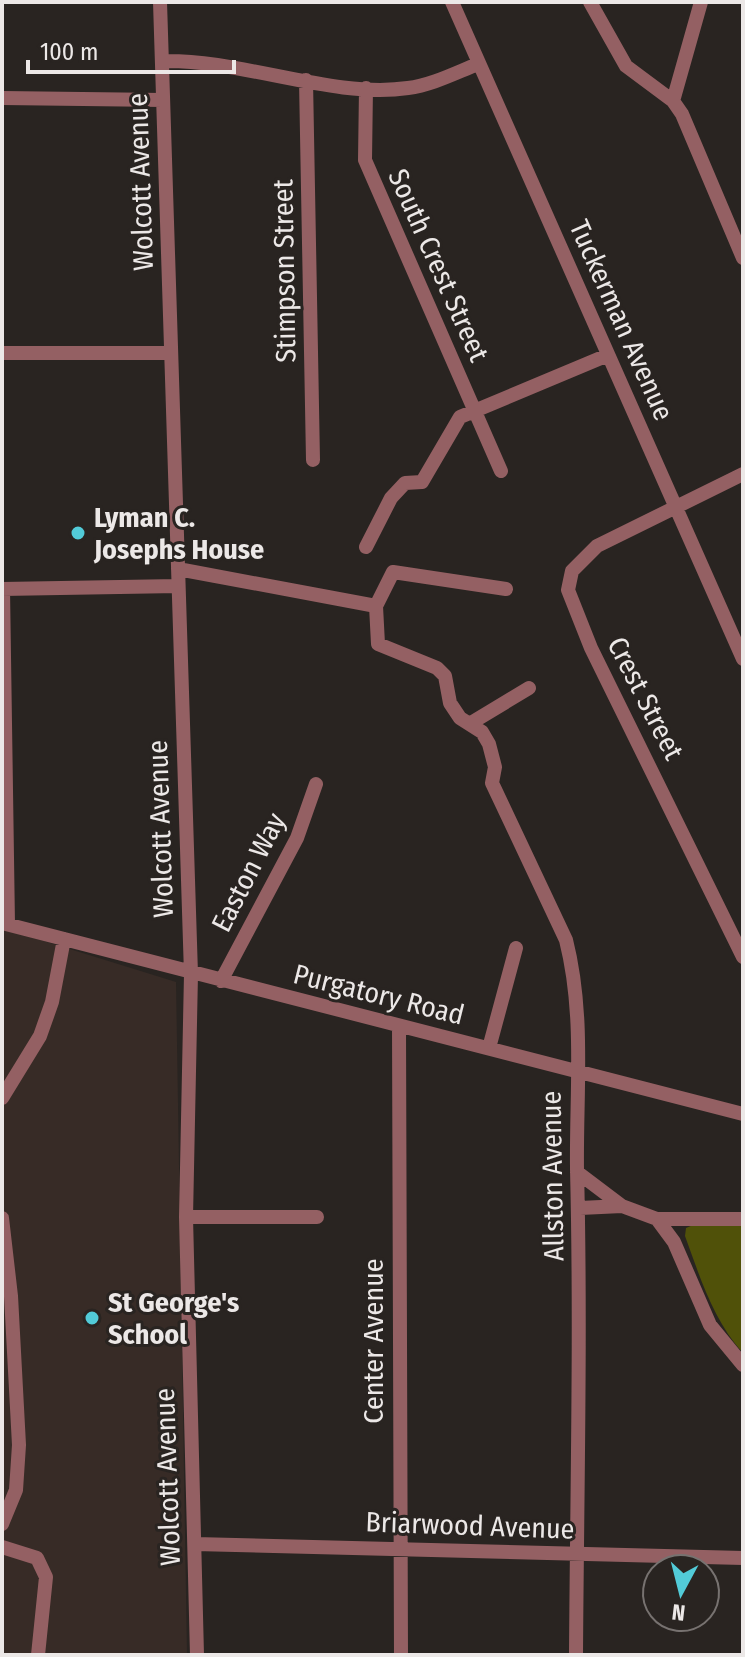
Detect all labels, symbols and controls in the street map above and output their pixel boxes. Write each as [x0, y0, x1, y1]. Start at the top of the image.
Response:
scale bar [28, 24, 234, 74]
text: 100 m [40, 38, 98, 66]
street label: Wolcott Avenue [121, 93, 160, 271]
street label: South Crest Street [381, 164, 496, 367]
street label: Stimpson Street [266, 178, 303, 363]
street label: Tuckerman Avenue [563, 215, 680, 425]
place label: Lyman C. Josephs House [93, 501, 264, 566]
marker: Lyman C. Josephs House [69, 524, 87, 542]
street label: Crest Street [601, 631, 691, 766]
street label: Wolcott Avenue [141, 740, 180, 918]
street label: Easton Way [204, 807, 293, 937]
street label: Purgatory Road [290, 957, 468, 1032]
street label: Allston Avenue [535, 1091, 570, 1261]
street label: Center Avenue [357, 1258, 390, 1424]
place label: St George's School [108, 1286, 239, 1351]
marker: St George's School [83, 1309, 101, 1327]
street label: Wolcott Avenue [148, 1388, 187, 1566]
street label: Briarwood Avenue [365, 1505, 575, 1546]
north arrow [641, 1553, 721, 1633]
text: N [670, 1598, 687, 1627]

